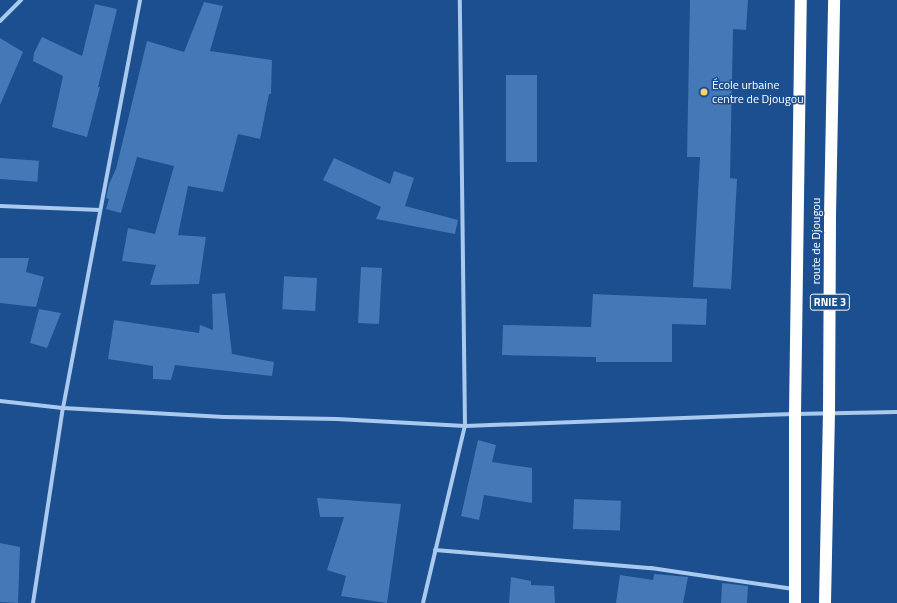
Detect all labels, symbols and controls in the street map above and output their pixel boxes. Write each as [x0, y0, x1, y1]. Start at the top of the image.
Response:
place label: École urbaine centre de Djougou [712, 78, 804, 106]
marker: École urbaine centre de Djougou [699, 87, 709, 97]
street label: route de Djougou [809, 198, 823, 284]
road number: RNIE 3 [809, 293, 851, 311]

